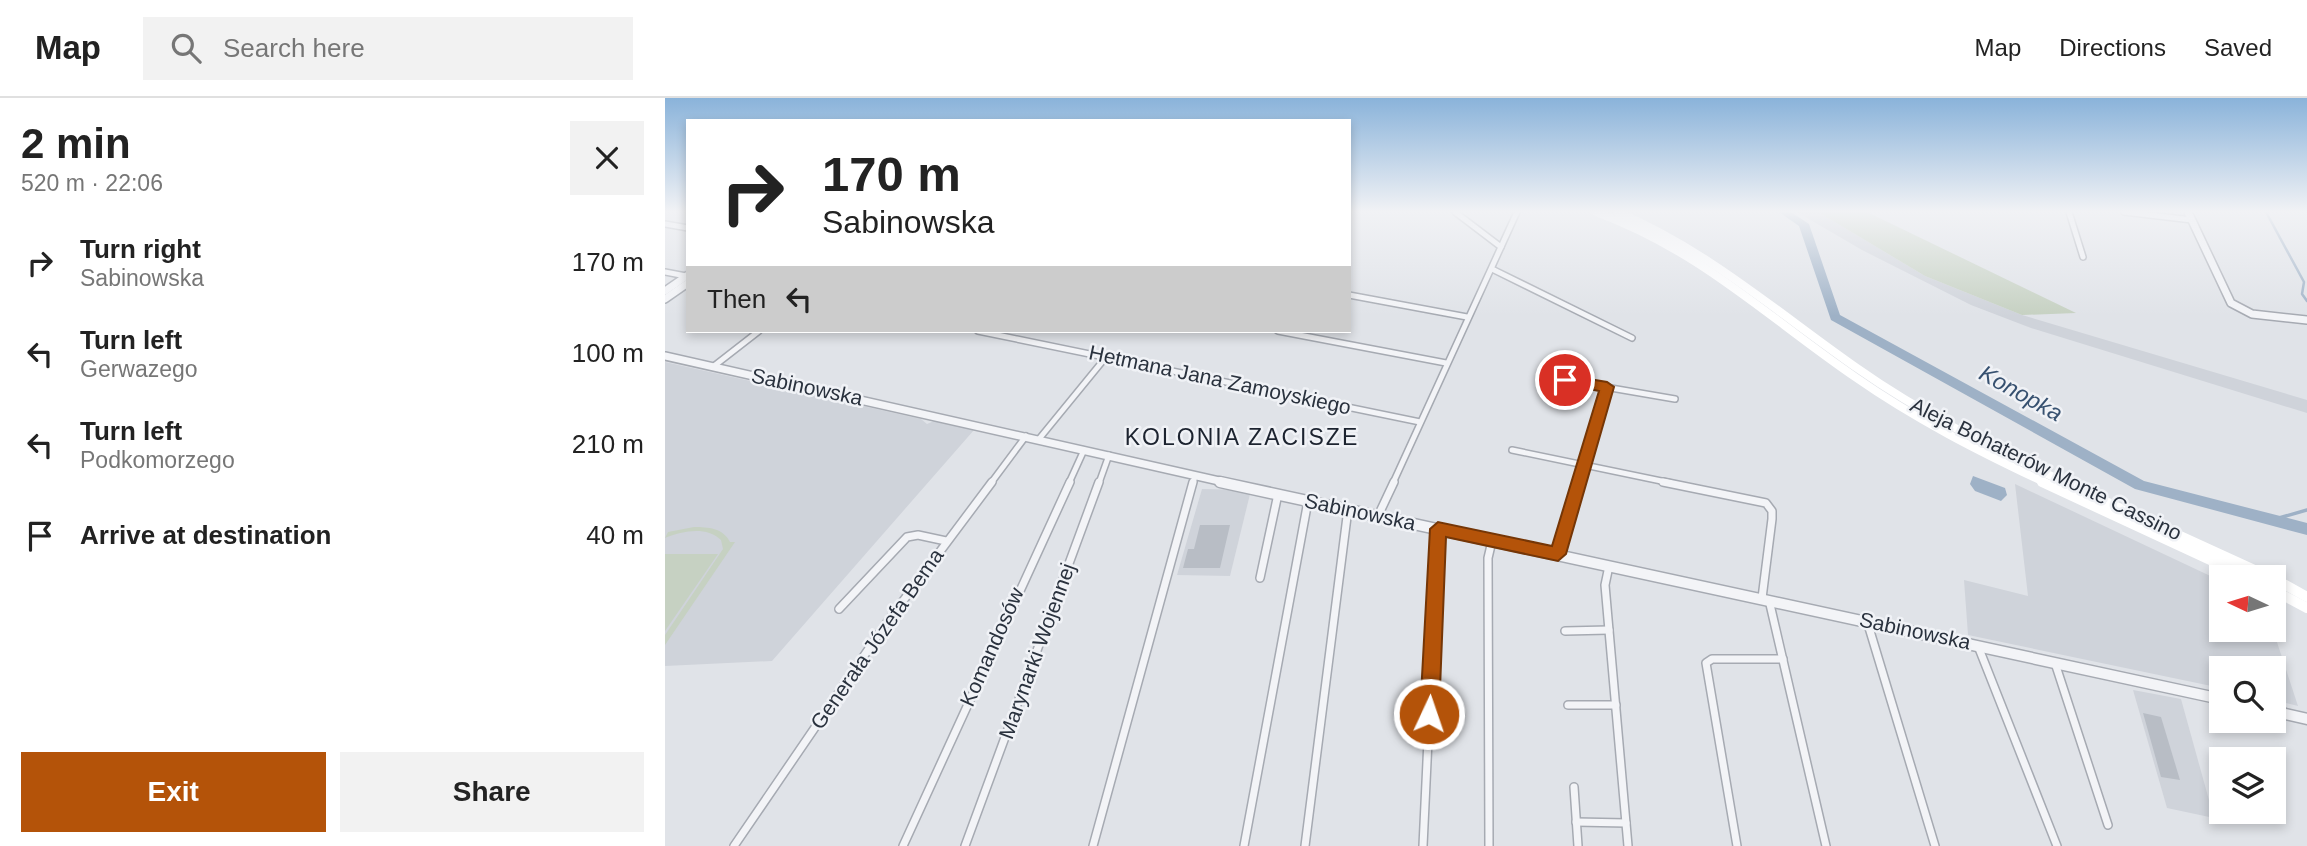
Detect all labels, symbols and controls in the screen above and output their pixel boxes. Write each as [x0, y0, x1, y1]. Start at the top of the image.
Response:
search box [143, 17, 633, 80]
text: Map [35, 29, 101, 66]
icon: search [167, 29, 205, 67]
text: Search here [223, 33, 365, 63]
text: Map [1975, 34, 2021, 61]
text: Directions [2059, 34, 2166, 61]
text: Saved [2204, 34, 2272, 61]
text: 2 min [21, 120, 131, 167]
button: close [570, 121, 644, 195]
icon: right [707, 147, 798, 238]
text: 170 m [822, 147, 961, 201]
text: 520 m · 22:06 [21, 170, 163, 196]
text: Sabinowska [822, 204, 995, 240]
text: Turn right [80, 234, 201, 264]
icon: right [21, 244, 59, 282]
text: 170 m [572, 247, 644, 277]
text: Sabinowska [80, 265, 204, 291]
icon: left [780, 280, 818, 318]
text: Then [707, 284, 766, 314]
text: Turn left [80, 325, 182, 355]
icon: left [21, 335, 59, 373]
text: 100 m [572, 338, 644, 368]
street label: Hetmana Jana Zamoyskiego [1087, 340, 1353, 419]
pin [1535, 350, 1595, 410]
text: Gerwazego [80, 356, 198, 382]
water label: Konopka [1975, 360, 2067, 426]
icon: arrive [1546, 361, 1584, 399]
street label: Sabinowska [749, 363, 865, 410]
street label: Aleja Bohaterów Monte Cassino [1907, 393, 2186, 544]
text: Turn left [80, 416, 182, 446]
district label: KOLONIA ZACISZE [1125, 424, 1359, 450]
icon: left [21, 426, 59, 464]
text: 210 m [572, 429, 644, 459]
text: Podkomorzego [80, 447, 235, 473]
street label: Sabinowska [1302, 488, 1418, 535]
icon: arrive [21, 517, 59, 555]
text: Arrive at destination [80, 520, 331, 550]
text: 40 m [586, 520, 644, 550]
street label: Generała Józefa Bema [806, 544, 948, 733]
street label: Marynarki Wojennej [994, 560, 1079, 742]
north arrow [2209, 565, 2285, 642]
map controls [2209, 565, 2286, 824]
street label: Komandosów [955, 583, 1028, 710]
street label: Sabinowska [1857, 607, 1973, 654]
button: search [2209, 656, 2286, 733]
position arrow [1392, 677, 1466, 751]
button: layers [2209, 747, 2286, 824]
button: Exit [21, 752, 326, 832]
button: Share [340, 752, 644, 832]

